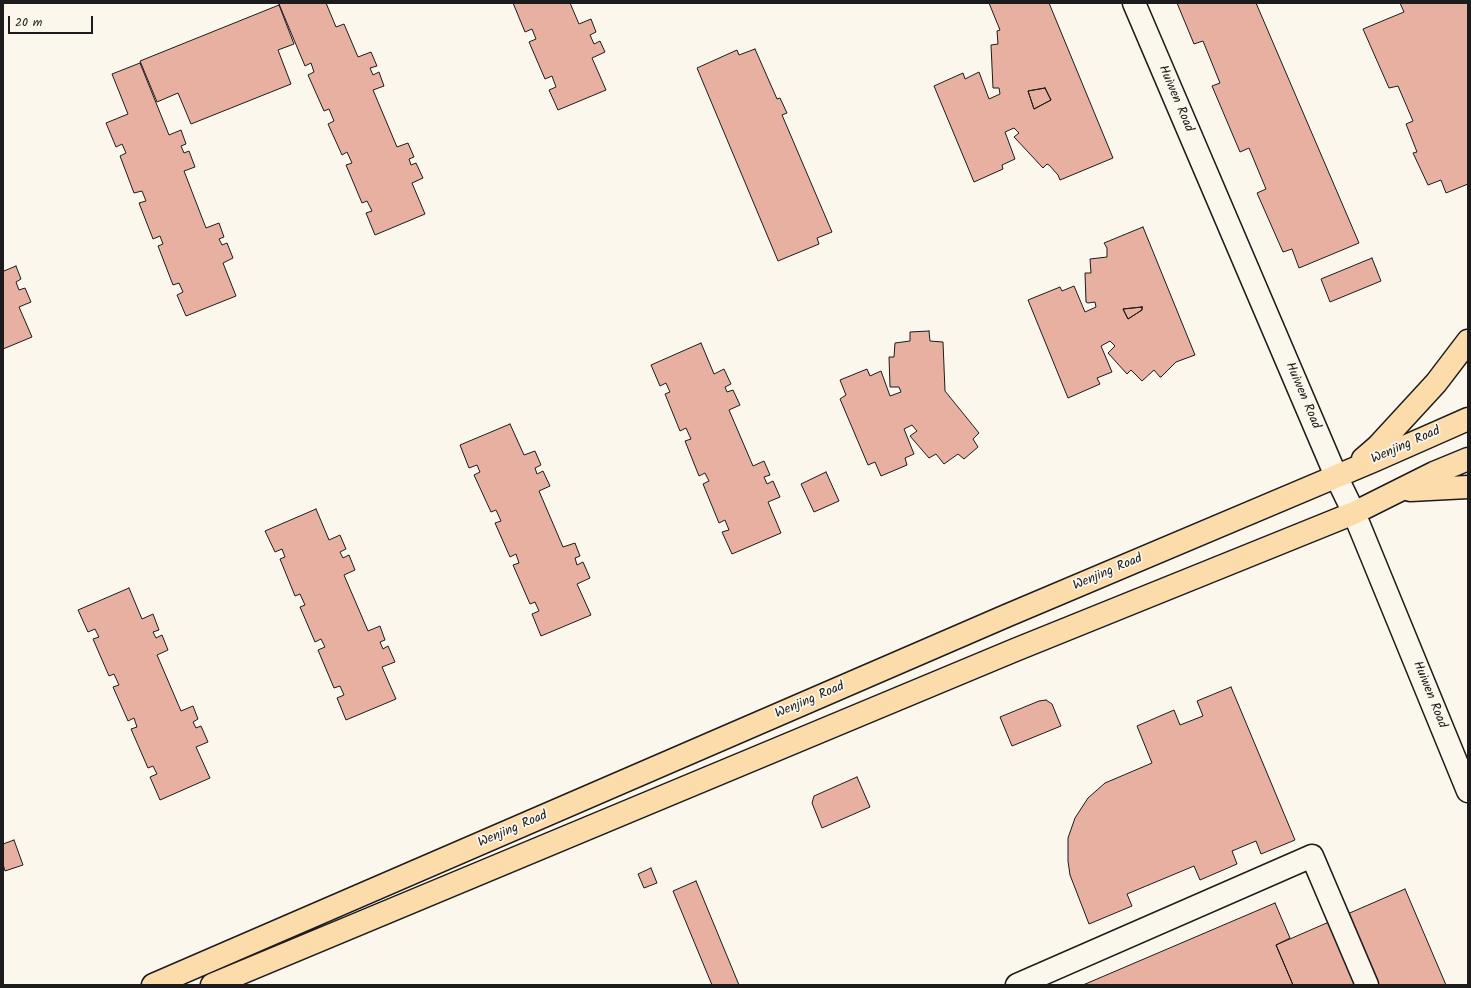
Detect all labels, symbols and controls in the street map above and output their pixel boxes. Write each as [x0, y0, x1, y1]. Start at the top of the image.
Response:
scale bar [10, 8, 95, 34]
text: 20 m [15, 13, 42, 32]
street label: Huiwen Road [1154, 63, 1196, 135]
street label: Huiwen Road [1281, 360, 1323, 432]
street label: Wenjing Road [1369, 424, 1443, 468]
street label: Wenjing Road [1071, 551, 1145, 595]
street label: Huiwen Road [1408, 659, 1450, 731]
street label: Wenjing Road [773, 679, 847, 723]
street label: Wenjing Road [476, 808, 550, 852]

